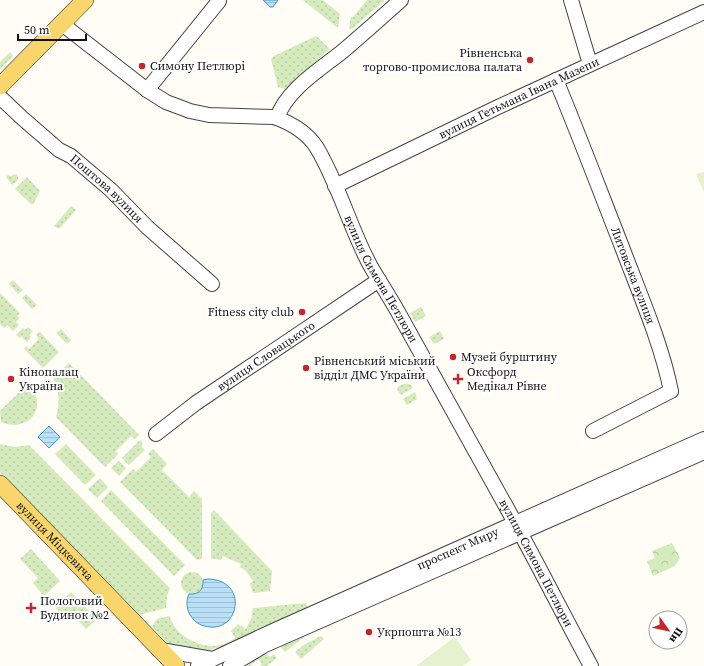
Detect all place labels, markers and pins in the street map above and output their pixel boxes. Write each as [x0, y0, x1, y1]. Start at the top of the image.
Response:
place label: Рівненська торгово-промислова палата [363, 45, 523, 75]
marker: Рівненська торгово-промислова палата [525, 55, 535, 65]
place label: Симону Петлюрі [150, 58, 246, 74]
marker: Симону Петлюрі [137, 61, 147, 71]
place label: Fitness city club [208, 304, 294, 320]
marker: Fitness city club [297, 307, 307, 317]
place label: Музей бурштину [461, 349, 558, 365]
marker: Музей бурштину [448, 352, 458, 362]
place label: Рівненський міський відділ ДМС України [314, 353, 436, 383]
marker: Рівненський міський відділ ДМС України [301, 363, 311, 373]
place label: Кінопалац Україна [19, 364, 79, 394]
place label: Оксфорд Медікал Рівне [467, 364, 547, 394]
marker: Оксфорд Медікал Рівне [452, 373, 464, 385]
marker: Кінопалац Україна [6, 374, 16, 384]
place label: Пологовий Будинок №2 [40, 593, 109, 623]
marker: Пологовий Будинок №2 [25, 602, 37, 614]
place label: Укрпошта №13 [377, 624, 461, 640]
marker: Укрпошта №13 [364, 627, 374, 637]

